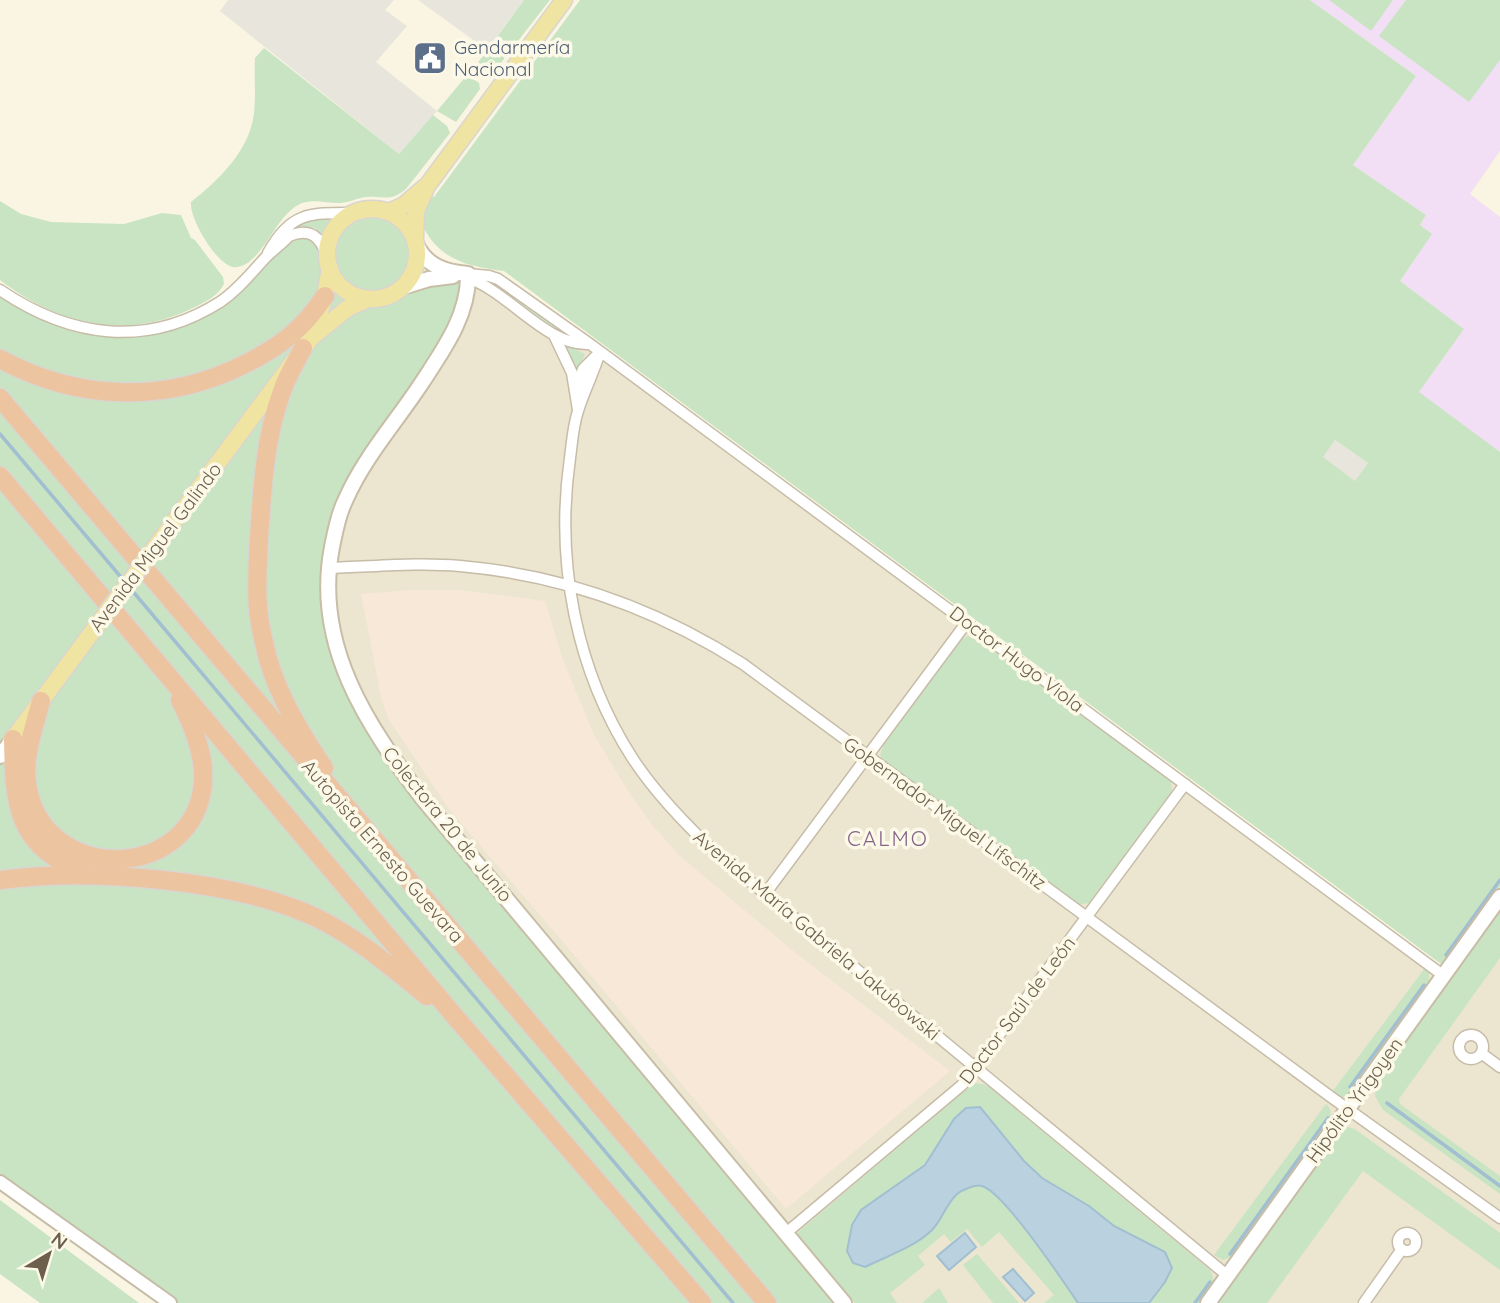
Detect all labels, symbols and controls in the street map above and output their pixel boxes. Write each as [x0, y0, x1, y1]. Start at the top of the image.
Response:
place label: Gendarmería Nacional [454, 35, 570, 81]
public building icon: Gendarmería Nacional [411, 39, 449, 77]
street label: Avenida Miguel Galindo [84, 458, 226, 636]
street label: Doctor Hugo Viola [945, 601, 1089, 717]
street label: Gobernador Miguel Lifschitz [839, 731, 1051, 895]
street label: Colectora 20 de Junio [378, 741, 518, 907]
street label: Autopista Ernesto Guevara [297, 754, 469, 948]
street label: Avenida María Gabriela Jakubowski [689, 825, 945, 1045]
district label: CALMO [847, 825, 929, 851]
street label: Doctor Saúl de León [954, 931, 1080, 1089]
street label: Hipólito Yrigoyen [1300, 1033, 1408, 1167]
north arrow [14, 1219, 84, 1289]
text: N [47, 1227, 72, 1254]

